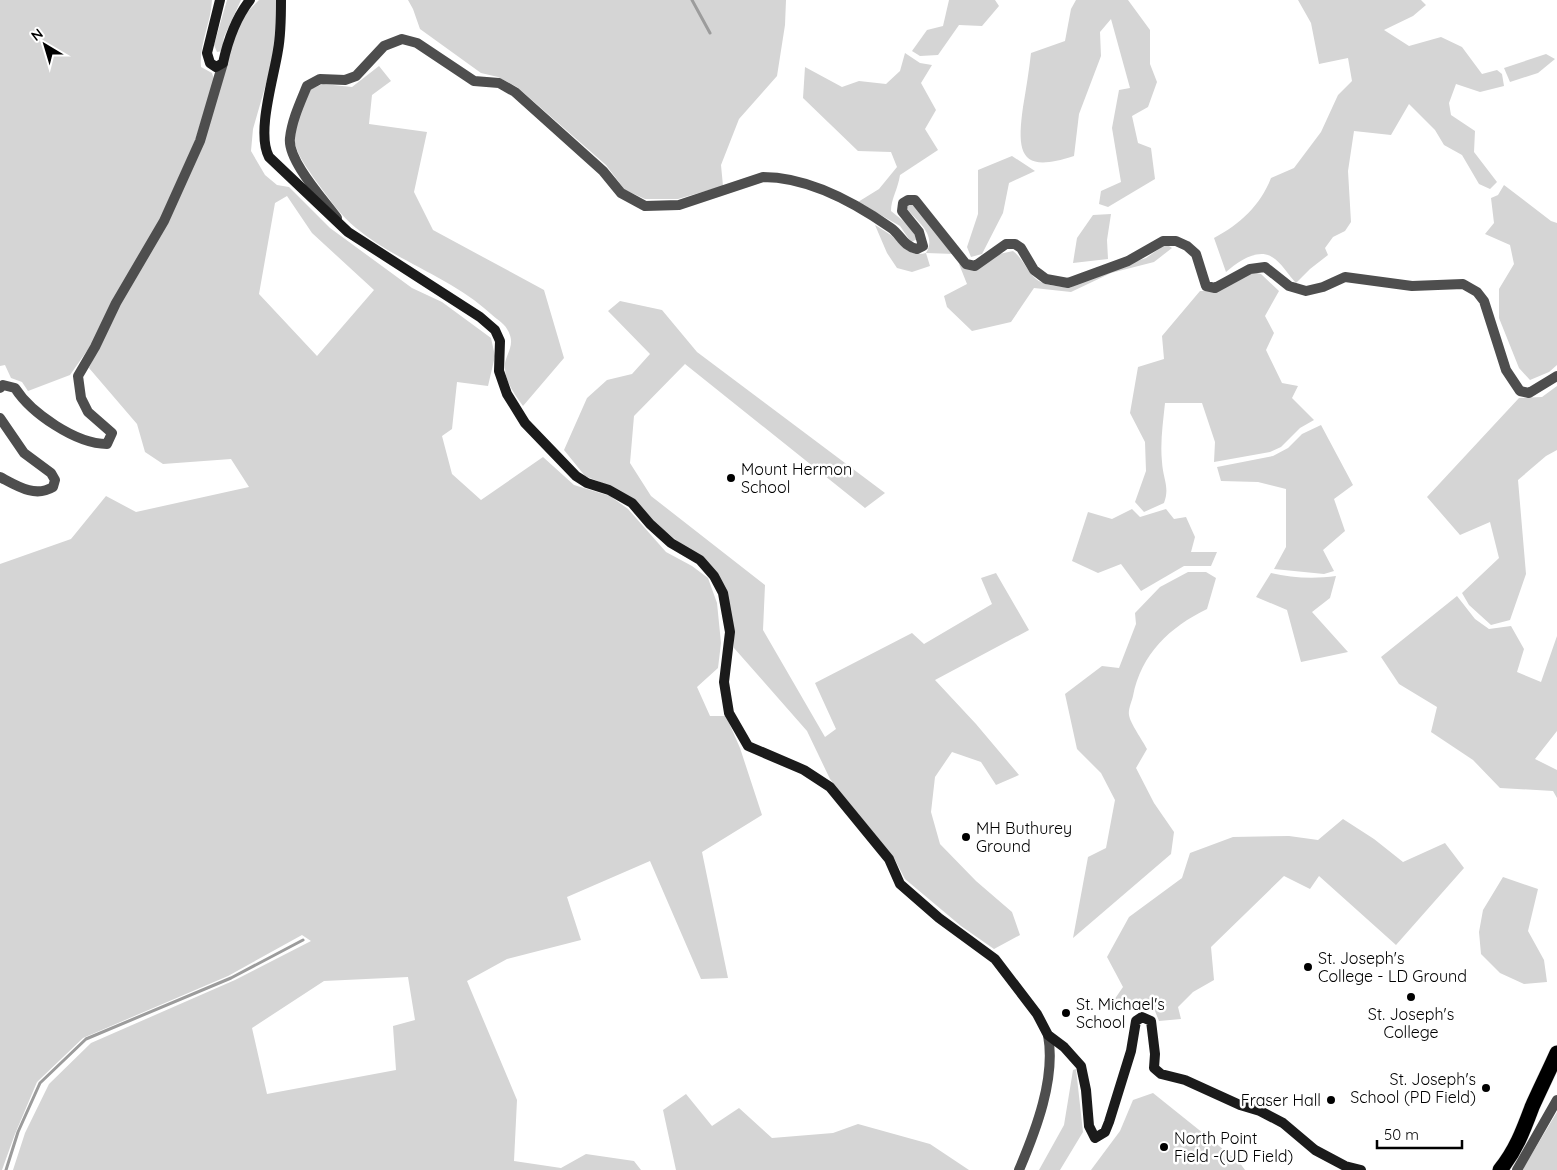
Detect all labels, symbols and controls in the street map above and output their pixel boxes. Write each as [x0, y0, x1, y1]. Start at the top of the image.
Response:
north arrow [20, 20, 70, 70]
text: N [27, 24, 47, 45]
place label: Mount Hermon School [741, 459, 852, 497]
marker: Mount Hermon School [725, 472, 737, 484]
place label: MH Buthurey Ground [976, 818, 1072, 856]
marker: MH Buthurey Ground [960, 831, 972, 843]
place label: St. Joseph's College - LD Ground [1318, 948, 1467, 986]
marker: St. Joseph's College - LD Ground [1302, 961, 1314, 973]
marker: St. Joseph's College [1405, 991, 1417, 1003]
place label: St. Michael's School [1076, 994, 1165, 1032]
place label: St. Joseph's College [1368, 1004, 1454, 1042]
marker: St. Michael's School [1060, 1007, 1072, 1019]
place label: St. Joseph's School (PD Field) [1350, 1069, 1476, 1107]
marker: St. Joseph's School (PD Field) [1480, 1082, 1492, 1094]
place label: Fraser Hall [1241, 1090, 1321, 1110]
marker: Fraser Hall [1325, 1094, 1337, 1106]
scale bar [1377, 1118, 1462, 1150]
text: 50 m [1384, 1125, 1419, 1144]
place label: North Point Field -(UD Field) [1174, 1128, 1293, 1166]
marker: North Point Field -(UD Field) [1158, 1141, 1170, 1153]

